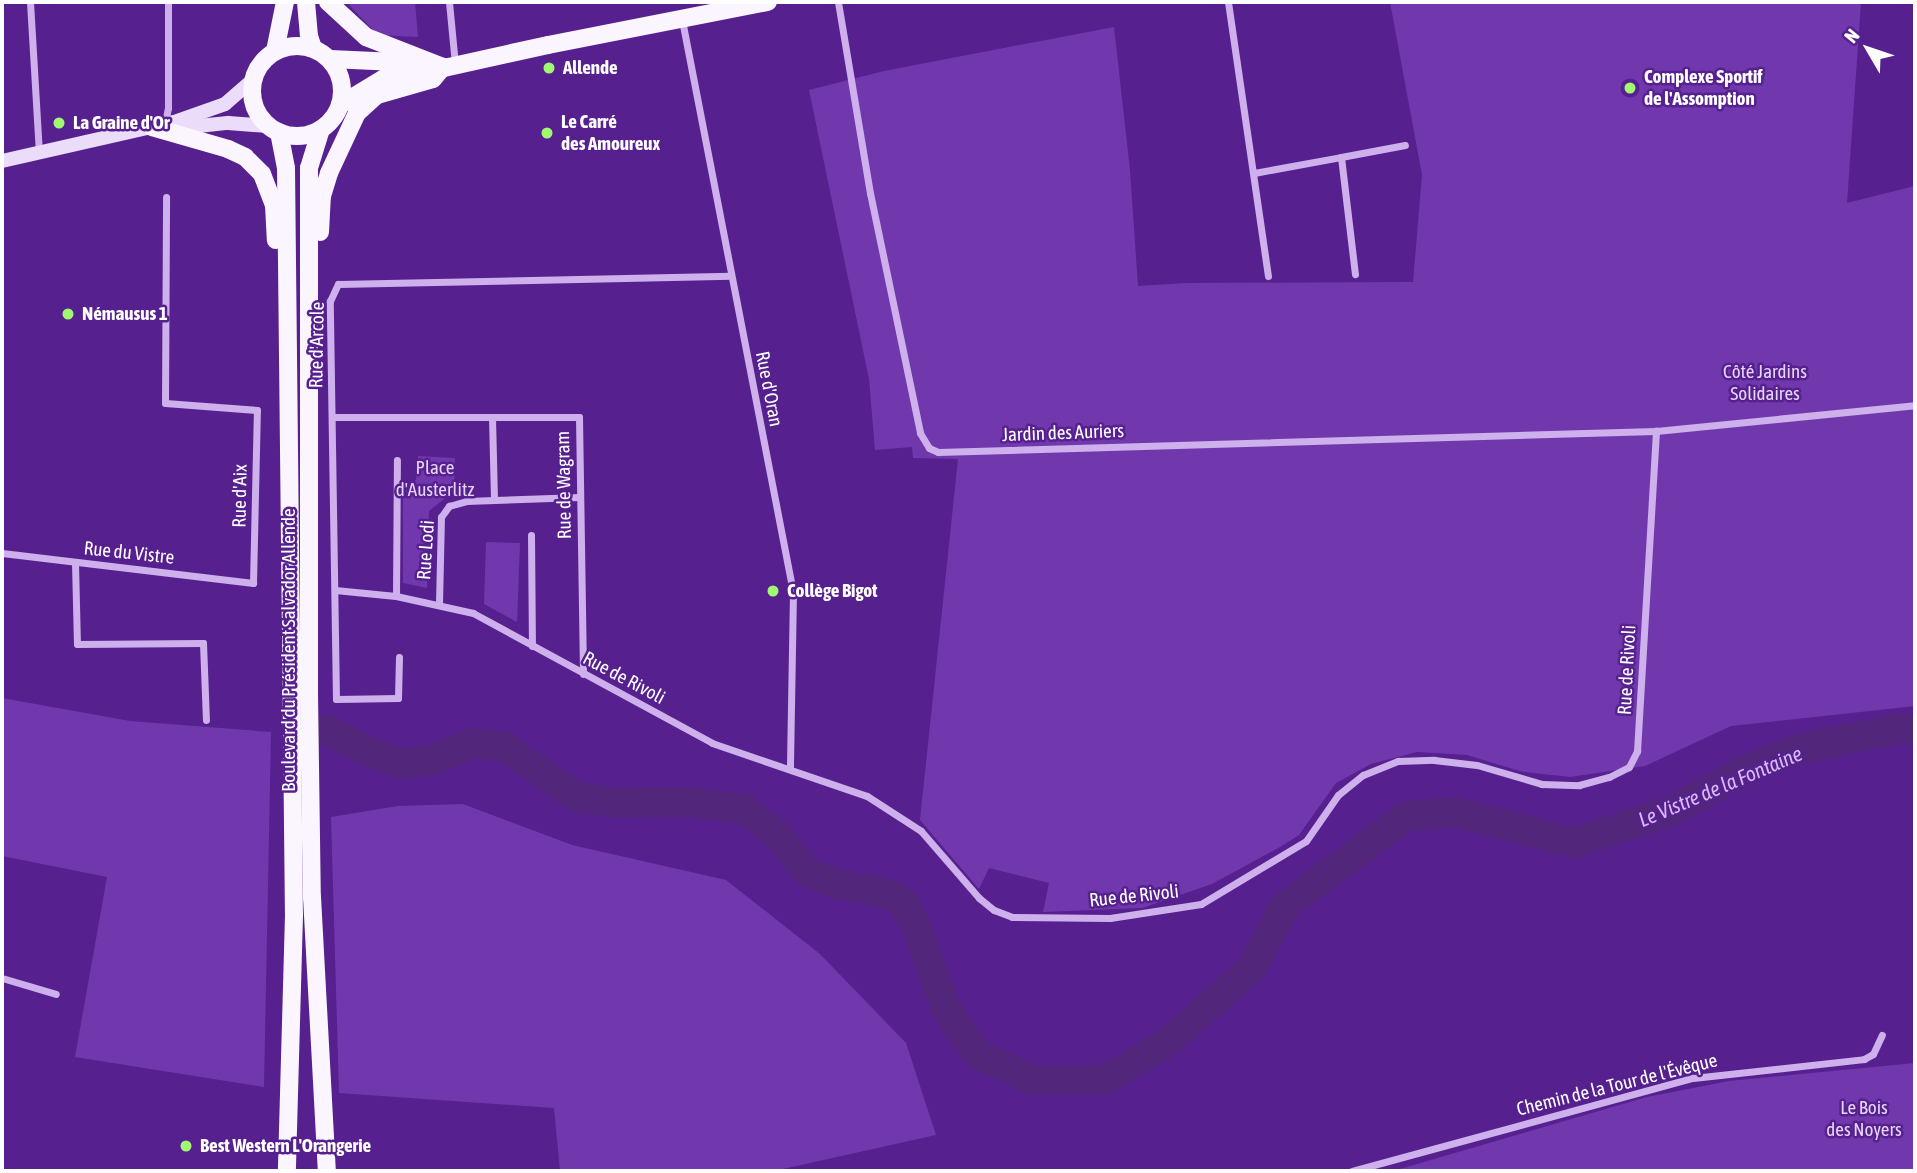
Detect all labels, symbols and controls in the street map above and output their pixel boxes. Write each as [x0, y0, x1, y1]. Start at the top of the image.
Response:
north arrow [1833, 14, 1903, 84]
text: N [1840, 25, 1864, 47]
place label: Allende [563, 57, 618, 79]
marker: Allende [541, 60, 557, 76]
place label: Complexe Sportif de l'Assomption [1644, 66, 1763, 110]
marker: Complexe Sportif de l'Assomption [1622, 80, 1638, 96]
place label: Le Carré des Amoureux [561, 111, 660, 155]
place label: La Graine d'Or [73, 112, 170, 134]
marker: La Graine d'Or [51, 115, 67, 131]
marker: Le Carré des Amoureux [539, 125, 555, 141]
street label: Rue d'Arcole [305, 302, 329, 388]
place label: Némausus 1 [82, 303, 168, 325]
marker: Némausus 1 [60, 306, 76, 322]
street label: Rue d'Oran [751, 349, 787, 429]
park label: Côté Jardins Solidaires [1723, 361, 1807, 405]
street label: Jardin des Auriers [1002, 419, 1124, 447]
street label: Rue de Wagram [552, 431, 576, 539]
park label: Place d'Austerlitz [396, 457, 474, 501]
street label: Rue d'Aix [228, 464, 252, 528]
street label: Boulevard du Président Salvador Allende [278, 508, 300, 792]
street label: Rue Lodi [413, 519, 439, 581]
street label: Rue du Vistre [83, 537, 175, 569]
place label: Collège Bigot [787, 580, 878, 602]
marker: Collège Bigot [765, 583, 781, 599]
street label: Rue de Rivoli [1613, 624, 1641, 716]
street label: Rue de Rivoli [579, 647, 669, 709]
water label: Le Vistre de la Fontaine [1634, 740, 1806, 832]
street label: Rue de Rivoli [1088, 880, 1180, 912]
street label: Chemin de la Tour de l'Évêque [1514, 1049, 1720, 1121]
park label: Le Bois des Noyers [1826, 1097, 1902, 1141]
place label: Best Western L'Orangerie [200, 1135, 371, 1157]
marker: Best Western L'Orangerie [178, 1138, 194, 1154]

